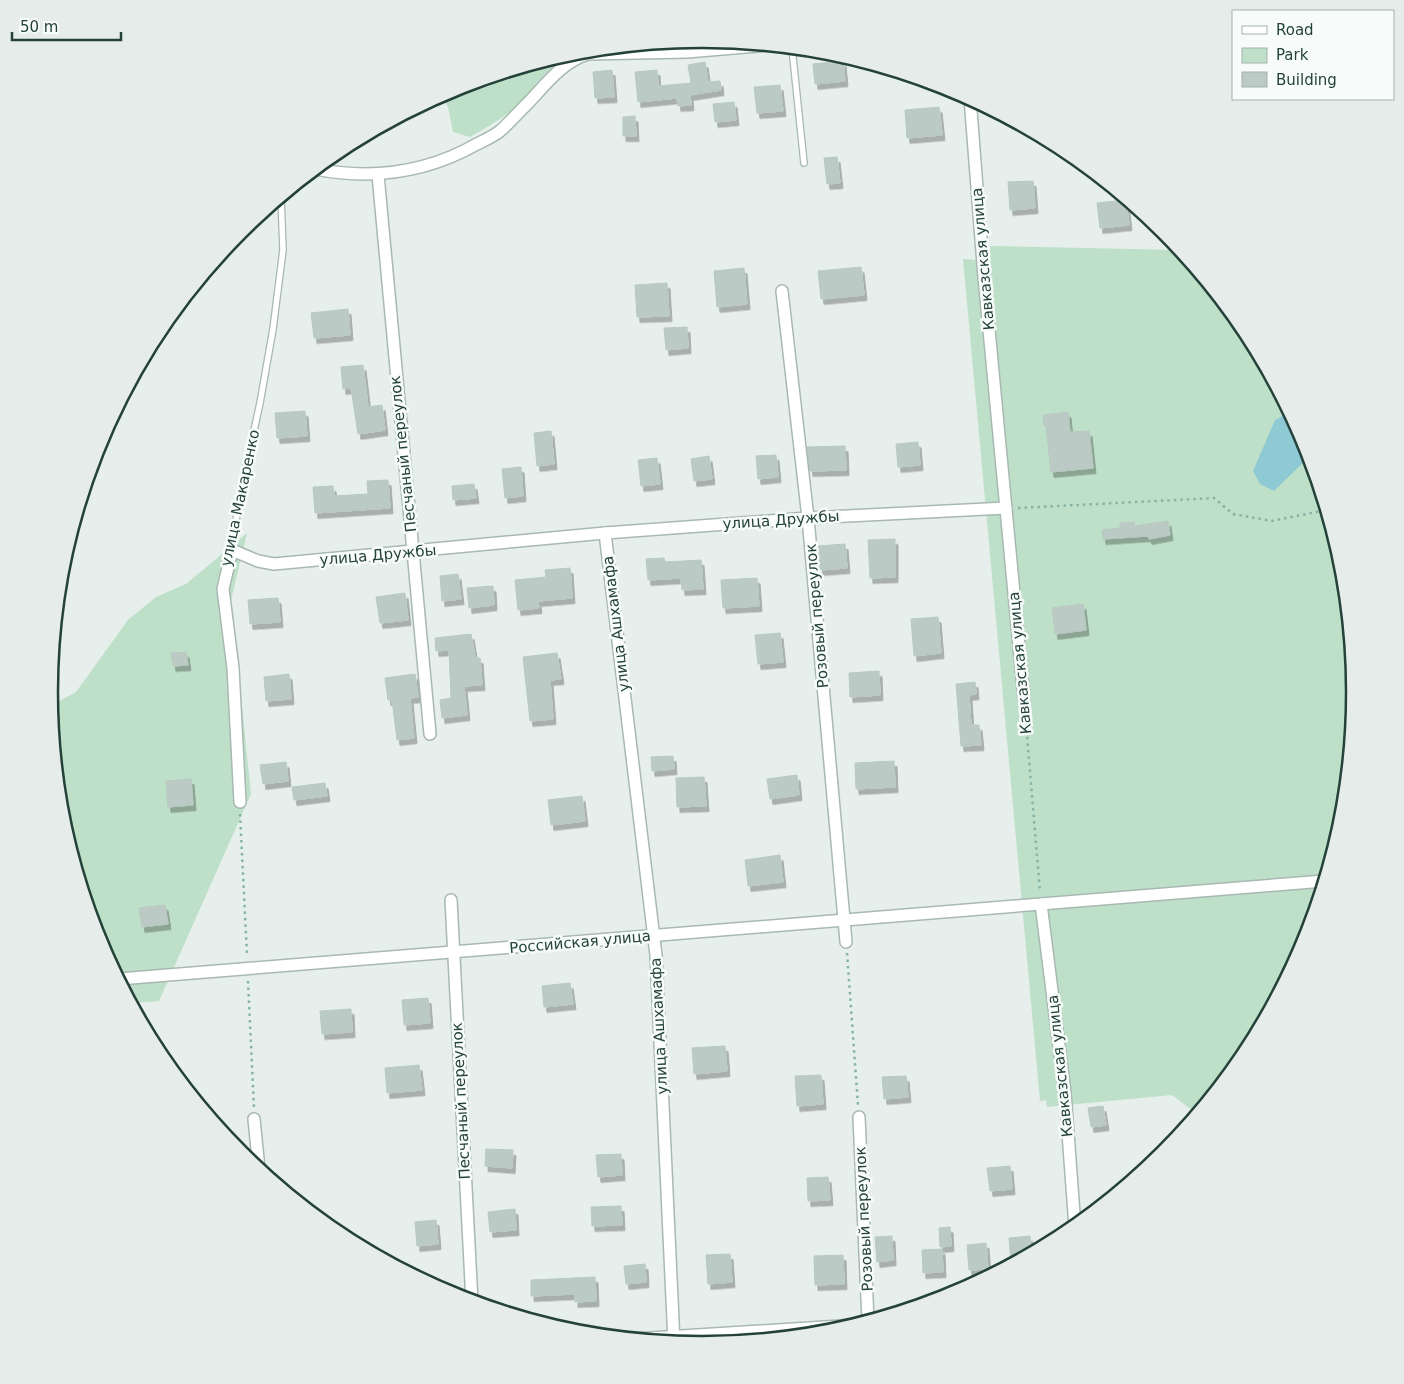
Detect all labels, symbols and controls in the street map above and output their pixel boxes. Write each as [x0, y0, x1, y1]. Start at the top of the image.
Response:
scale bar [12, 10, 121, 42]
legend [1232, 10, 1394, 100]
text: 50 m [20, 18, 58, 36]
text: Road [1276, 21, 1314, 39]
text: Park [1276, 46, 1309, 64]
text: Building [1276, 71, 1337, 89]
street label: Кавказcкая улица [968, 187, 998, 331]
street label: Песчаный переулок [386, 375, 420, 533]
street label: улица Макаренко [217, 428, 263, 568]
street label: улица Дружбы [722, 507, 840, 533]
street label: улица Дружбы [319, 541, 437, 569]
street label: Розовый переулок [802, 543, 832, 689]
street label: улица Ашхамафа [599, 555, 633, 693]
street label: Кавказcкая улица [1005, 591, 1035, 735]
street label: Российская улица [508, 927, 652, 957]
street label: улица Ашхамафа [646, 957, 672, 1095]
street label: Кавказcкая улица [1044, 994, 1076, 1138]
street label: Песчаный переулок [448, 1022, 474, 1180]
street label: Розовый переулок [851, 1146, 877, 1292]

